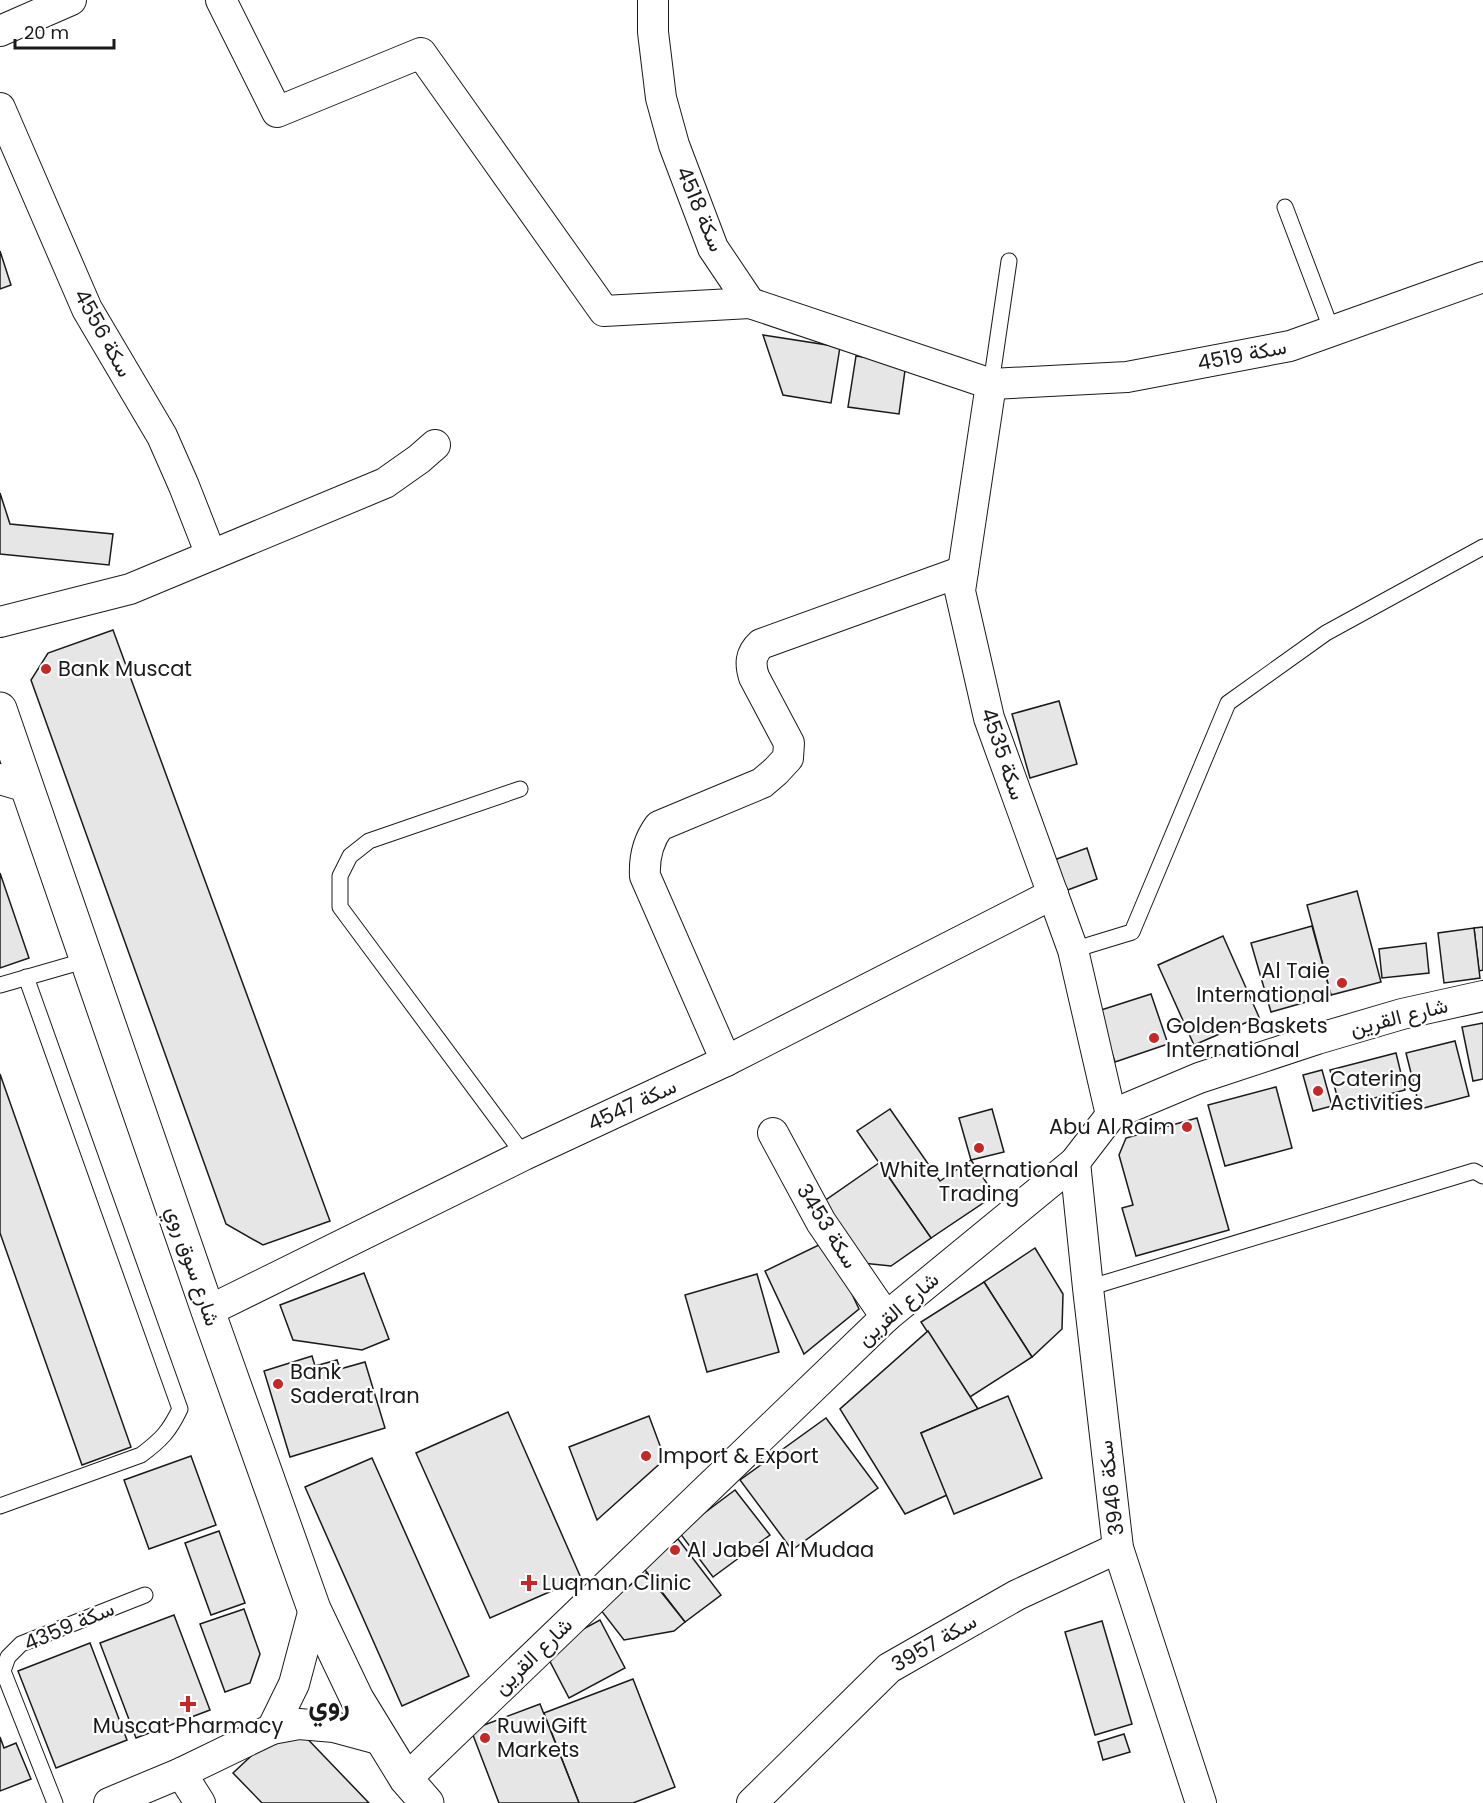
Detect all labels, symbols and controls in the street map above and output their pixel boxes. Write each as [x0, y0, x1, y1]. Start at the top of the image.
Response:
scale bar [15, 12, 114, 50]
text: 20 m [24, 20, 69, 45]
street label: سكة 4518 [669, 162, 731, 256]
street label: سكة 4556 [67, 283, 140, 382]
street label: سكة 4519 [1195, 332, 1289, 377]
place label: Bank Muscat [58, 654, 192, 683]
marker: Bank Muscat [39, 662, 53, 676]
street label: سكة 4535 [974, 704, 1033, 804]
place label: Al Taie International [1196, 956, 1330, 1009]
marker: Al Taie International [1335, 976, 1349, 990]
street label: شارع القرين [1347, 990, 1451, 1043]
place label: Golden Baskets International [1166, 1011, 1328, 1064]
marker: Golden Baskets International [1147, 1031, 1161, 1045]
place label: Catering Activities [1330, 1064, 1423, 1117]
street label: سكة 4547 [583, 1071, 681, 1138]
marker: Catering Activities [1311, 1084, 1325, 1098]
place label: Abu Al Raim [1049, 1112, 1175, 1141]
marker: Abu Al Raim [1180, 1120, 1194, 1134]
marker: White International Trading [972, 1141, 986, 1155]
place label: White International Trading [879, 1155, 1079, 1208]
street label: سكة 3453 [790, 1178, 865, 1274]
street label: شارع سوق روي [157, 1202, 228, 1331]
street label: شارع القرين [851, 1265, 945, 1352]
place label: Bank Saderat Iran [290, 1357, 420, 1410]
marker: Bank Saderat Iran [271, 1377, 285, 1391]
street label: سكة 3946 [1090, 1439, 1131, 1537]
place label: Import & Export [658, 1441, 819, 1470]
marker: Import & Export [639, 1449, 653, 1463]
place label: Al Jabel Al Mudaa [687, 1535, 874, 1564]
marker: Al Jabel Al Mudaa [668, 1543, 682, 1557]
place label: Luqman Clinic [542, 1568, 691, 1597]
marker: Luqman Clinic [520, 1574, 538, 1592]
street label: سكة 4359 [19, 1593, 119, 1658]
street label: سكة 3957 [886, 1606, 982, 1679]
street label: شارع القرين [487, 1611, 579, 1701]
district label: روي [308, 1686, 350, 1727]
marker: Muscat Pharmacy [181, 1697, 195, 1711]
place label: Muscat Pharmacy [93, 1711, 284, 1740]
place label: Ruwi Gift Markets [497, 1711, 587, 1764]
marker: Ruwi Gift Markets [478, 1731, 492, 1745]

